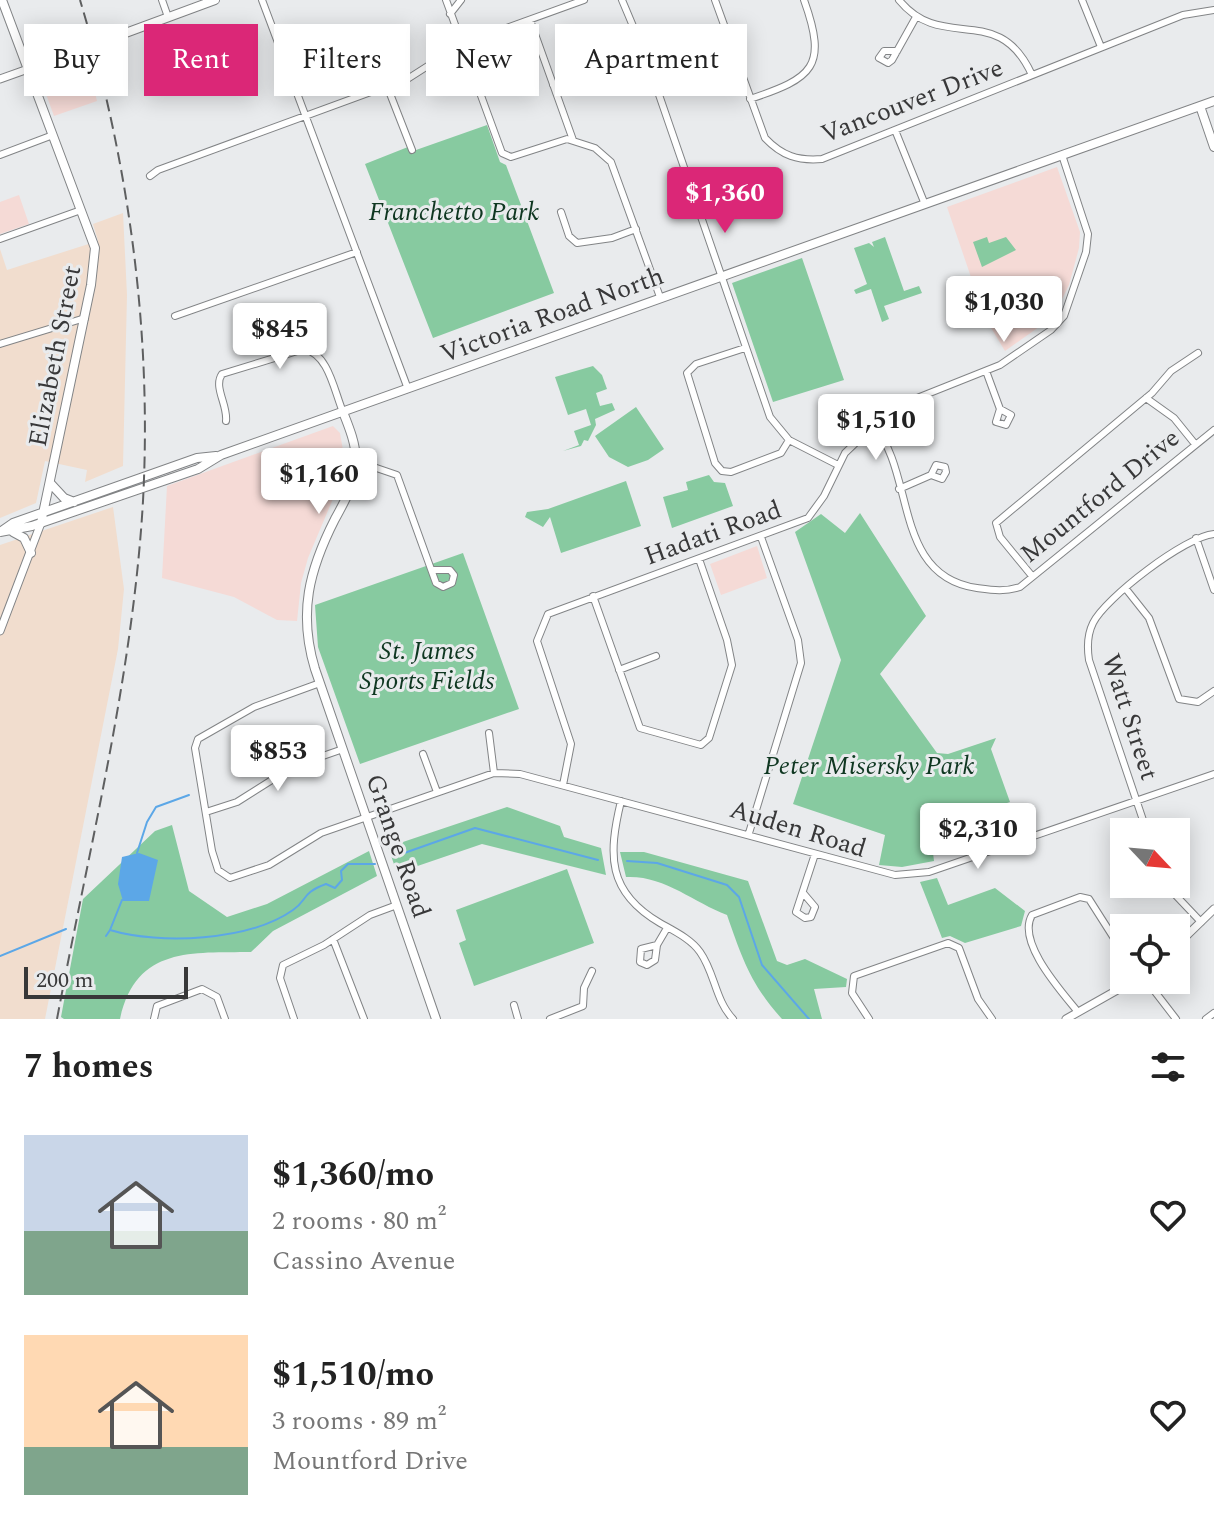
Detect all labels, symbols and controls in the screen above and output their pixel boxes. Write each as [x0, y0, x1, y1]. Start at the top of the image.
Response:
chip: Buy [24, 24, 128, 96]
chip: Rent [144, 24, 258, 96]
chip: Filters [274, 24, 410, 96]
chip: New [426, 24, 539, 96]
chip: Apartment [555, 24, 747, 96]
street label: Vancouver Drive [815, 48, 1009, 154]
pin: $1,360 [660, 167, 790, 235]
text: $1,360 [685, 173, 765, 213]
park label: Franchetto Park [368, 192, 540, 232]
street label: Victoria Road North [435, 256, 669, 374]
street label: Elizabeth Street [18, 262, 92, 450]
pin: $1,030 [939, 276, 1069, 344]
text: $1,030 [964, 282, 1044, 322]
pin: $845 [233, 303, 327, 371]
text: $845 [251, 309, 309, 349]
pin: $1,510 [811, 394, 941, 462]
text: $1,510 [836, 400, 916, 440]
street label: Mountford Drive [1011, 419, 1189, 573]
pin: $1,160 [254, 448, 384, 516]
text: $1,160 [279, 454, 359, 494]
street label: Hadati Road [639, 490, 787, 576]
park label: St. James Sports Fields [360, 631, 494, 701]
street label: Watt Street [1091, 649, 1169, 785]
pin: $853 [231, 725, 325, 793]
text: $853 [249, 731, 307, 771]
park label: Peter Misersky Park [763, 746, 975, 786]
street label: Grange Road [355, 769, 441, 923]
street label: Auden Road [725, 789, 871, 869]
pin: $2,310 [913, 803, 1043, 871]
text: $2,310 [938, 809, 1018, 849]
north arrow [1110, 818, 1190, 898]
map controls [1110, 818, 1190, 994]
button: locate [1110, 914, 1190, 994]
scale bar [24, 963, 188, 999]
text: 200 m [36, 964, 93, 997]
text: 7 homes [24, 1041, 154, 1093]
icon: filters [1146, 1045, 1190, 1089]
text: $1,360/mo [272, 1149, 434, 1201]
icon: home [88, 1167, 184, 1263]
icon: heart [1146, 1193, 1190, 1237]
text: 2 rooms · 80 m² [272, 1201, 446, 1241]
text: Cassino Avenue [272, 1241, 455, 1281]
text: $1,510/mo [272, 1349, 434, 1401]
icon: home [88, 1367, 184, 1463]
icon: heart [1146, 1393, 1190, 1437]
text: 3 rooms · 89 m² [272, 1401, 446, 1441]
text: Mountford Drive [272, 1441, 468, 1481]

